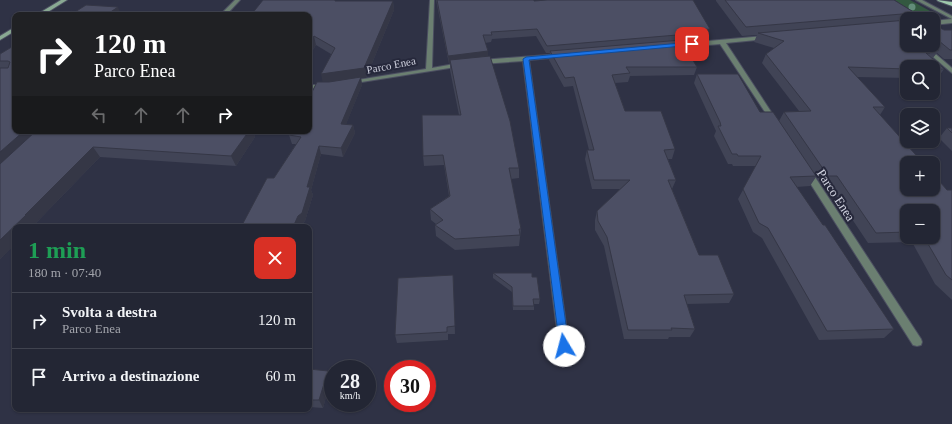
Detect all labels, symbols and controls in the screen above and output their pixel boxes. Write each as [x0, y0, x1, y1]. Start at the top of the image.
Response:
map controls [900, 12, 940, 244]
button: sound [900, 12, 940, 52]
pin [675, 27, 709, 61]
icon: right [28, 28, 80, 80]
text: 120 m [94, 28, 166, 59]
icon: arrive [681, 33, 703, 55]
street label: Parco Enea [365, 54, 417, 76]
button: search [900, 60, 940, 100]
text: Parco Enea [94, 61, 175, 81]
icon: left [88, 104, 110, 126]
icon: ahead [130, 104, 152, 126]
icon: ahead [172, 104, 194, 126]
icon: right [214, 104, 236, 126]
button: layers [900, 108, 940, 148]
button: + [900, 156, 940, 196]
street label: Parco Enea [814, 166, 858, 224]
button: − [900, 204, 940, 244]
text: 1 min [28, 237, 86, 263]
button: close [254, 237, 296, 279]
text: 180 m · 07:40 [28, 265, 101, 280]
text: Svolta a destra [62, 304, 157, 320]
icon: right [28, 310, 50, 332]
text: 120 m [258, 312, 296, 328]
text: Parco Enea [62, 321, 121, 336]
position arrow [543, 325, 585, 367]
speed limit sign: 30 [384, 360, 436, 412]
icon: arrive [28, 366, 50, 388]
text: Arrivo a destinazione [62, 368, 199, 384]
text: 60 m [266, 368, 296, 384]
text: 28 [340, 370, 360, 392]
text: km/h [340, 390, 360, 401]

